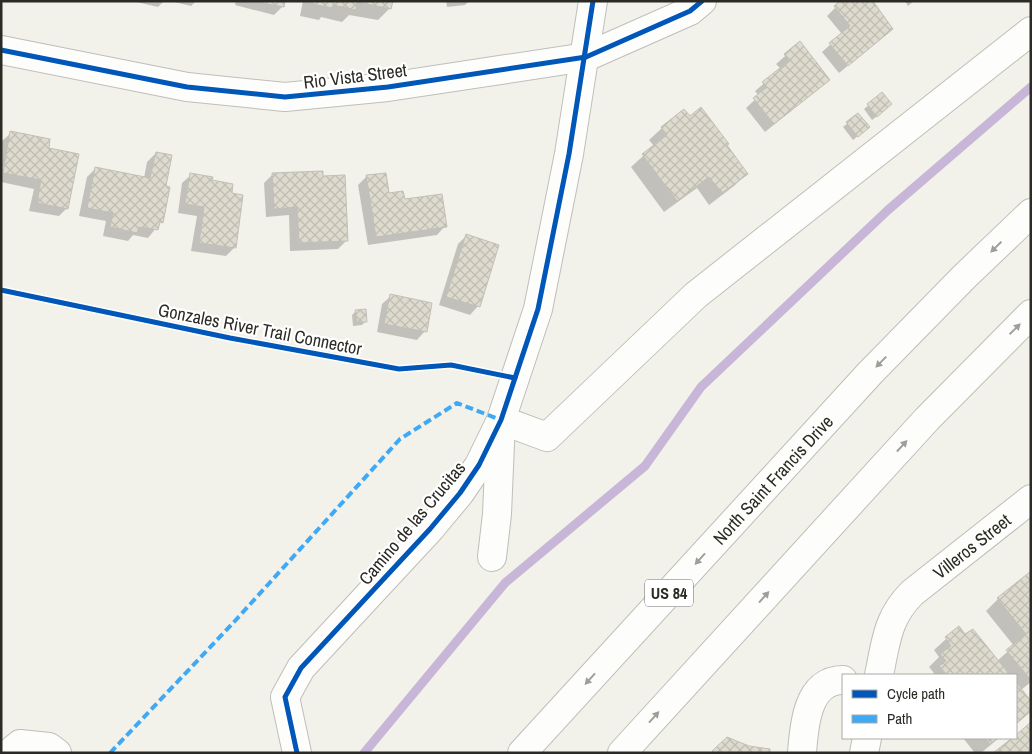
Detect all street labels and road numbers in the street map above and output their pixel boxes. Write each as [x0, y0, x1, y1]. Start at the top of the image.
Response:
street label: Rio Vista Street [302, 57, 408, 95]
street label: Gonzales River Trail Connector [156, 297, 364, 361]
street label: North Saint Francis Drive [707, 409, 838, 550]
street label: Camino de las Crucitas [353, 456, 471, 590]
street label: Villeros Street [928, 507, 1016, 584]
road number: US 84 [645, 580, 693, 606]

